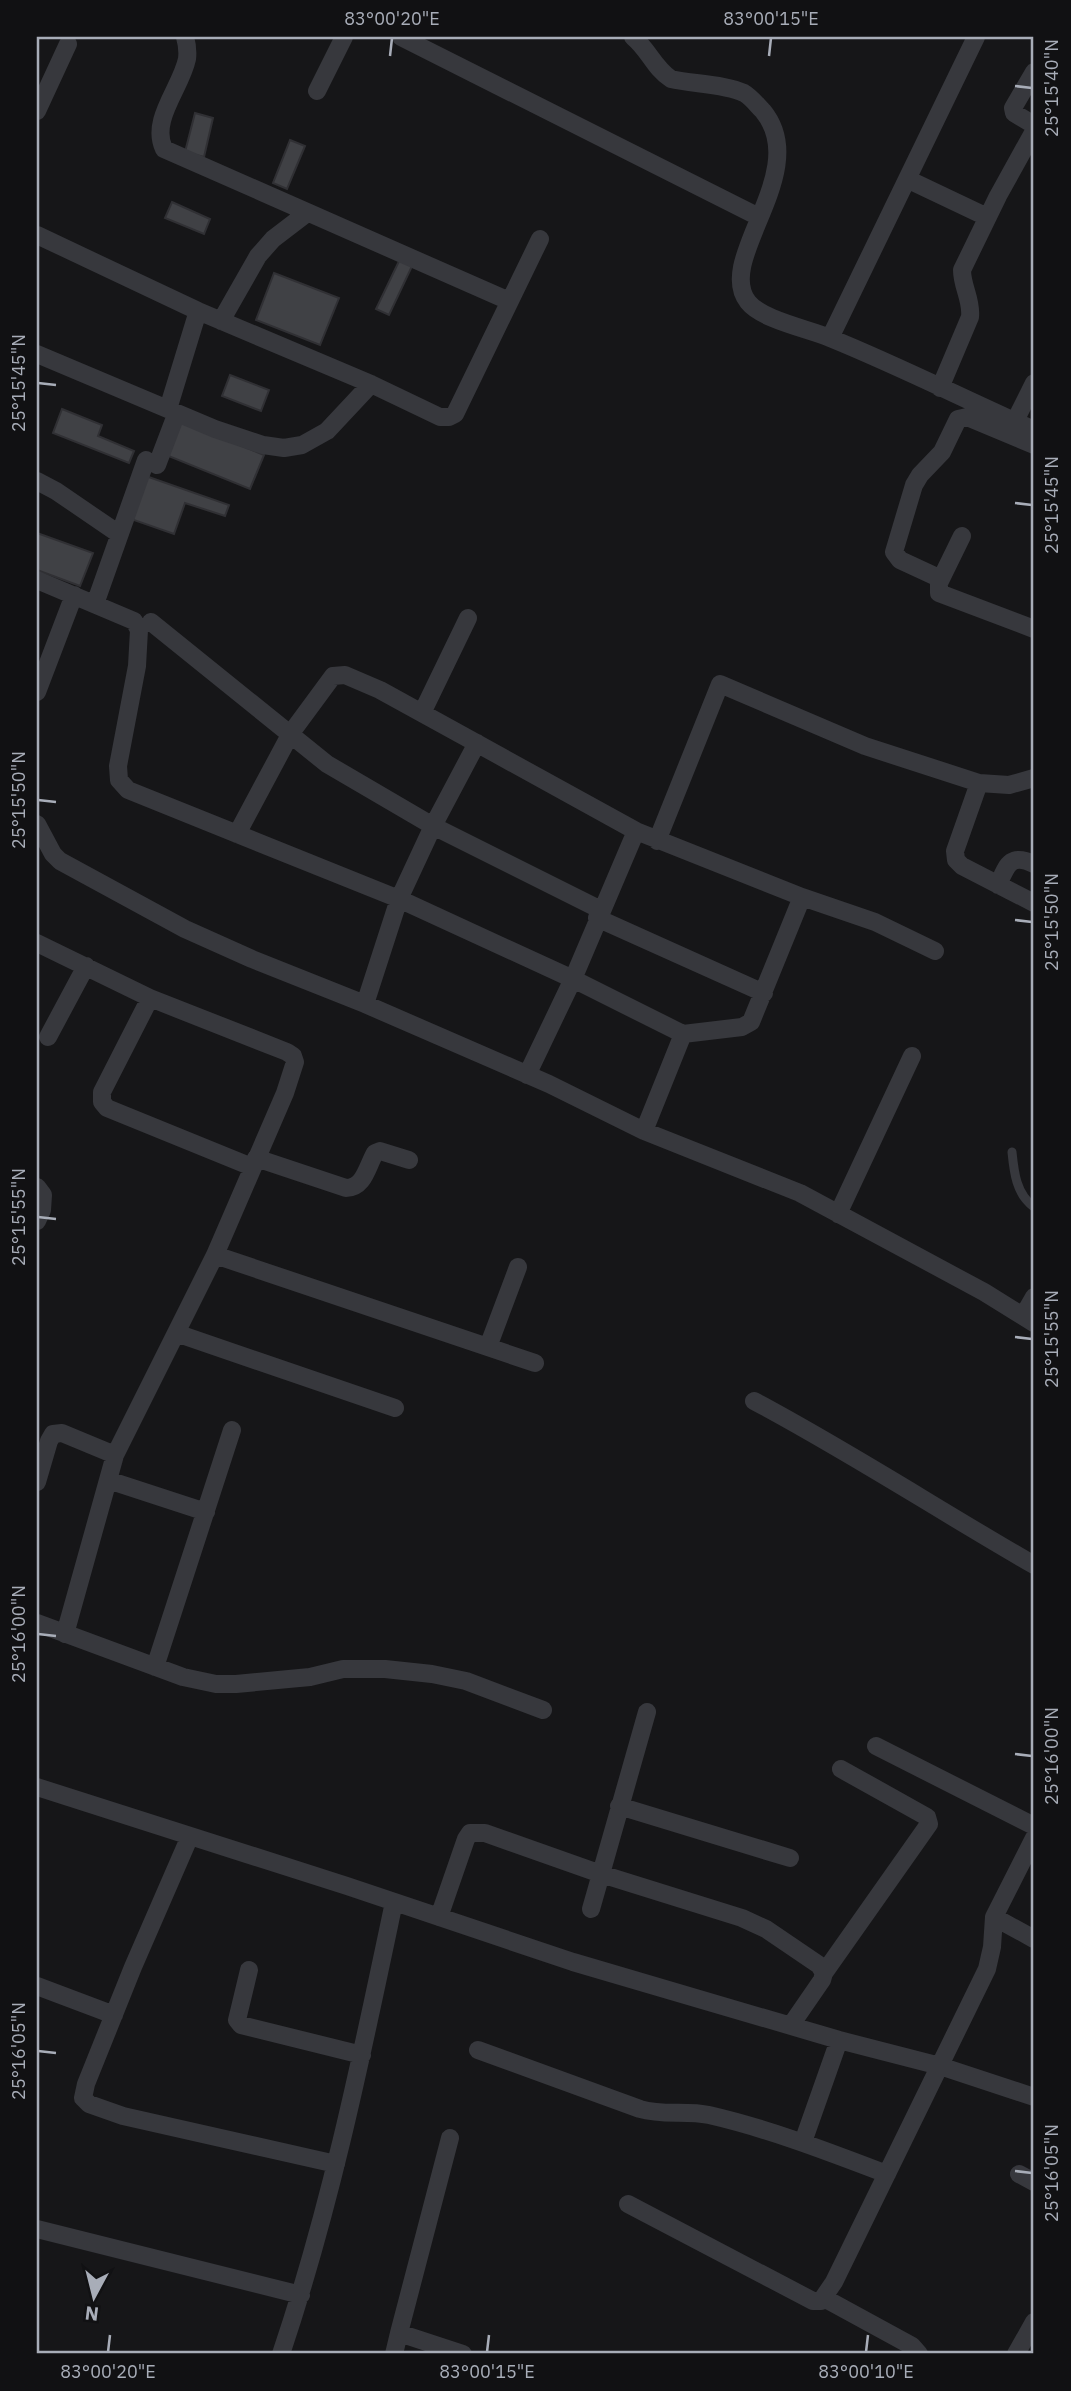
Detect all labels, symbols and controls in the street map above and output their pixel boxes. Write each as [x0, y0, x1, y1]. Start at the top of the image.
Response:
text: 83°00'20"E [344, 7, 440, 30]
text: 83°00'15"E [723, 7, 819, 30]
text: 25°15'40"N [1040, 39, 1063, 137]
text: 25°15'45"N [7, 334, 30, 432]
text: 25°15'45"N [1040, 456, 1063, 554]
text: 25°15'50"N [7, 751, 30, 849]
text: 25°15'50"N [1040, 873, 1063, 971]
text: 25°15'55"N [7, 1168, 30, 1266]
text: 25°15'55"N [1040, 1290, 1063, 1388]
text: 25°16'00"N [7, 1585, 30, 1683]
text: 25°16'00"N [1040, 1707, 1063, 1805]
text: 25°16'05"N [7, 2002, 30, 2100]
text: 25°16'05"N [1040, 2124, 1063, 2222]
north arrow [60, 2262, 130, 2332]
text: N [84, 2301, 100, 2327]
text: 83°00'20"E [60, 2360, 156, 2383]
text: 83°00'15"E [439, 2360, 535, 2383]
text: 83°00'10"E [818, 2360, 914, 2383]

